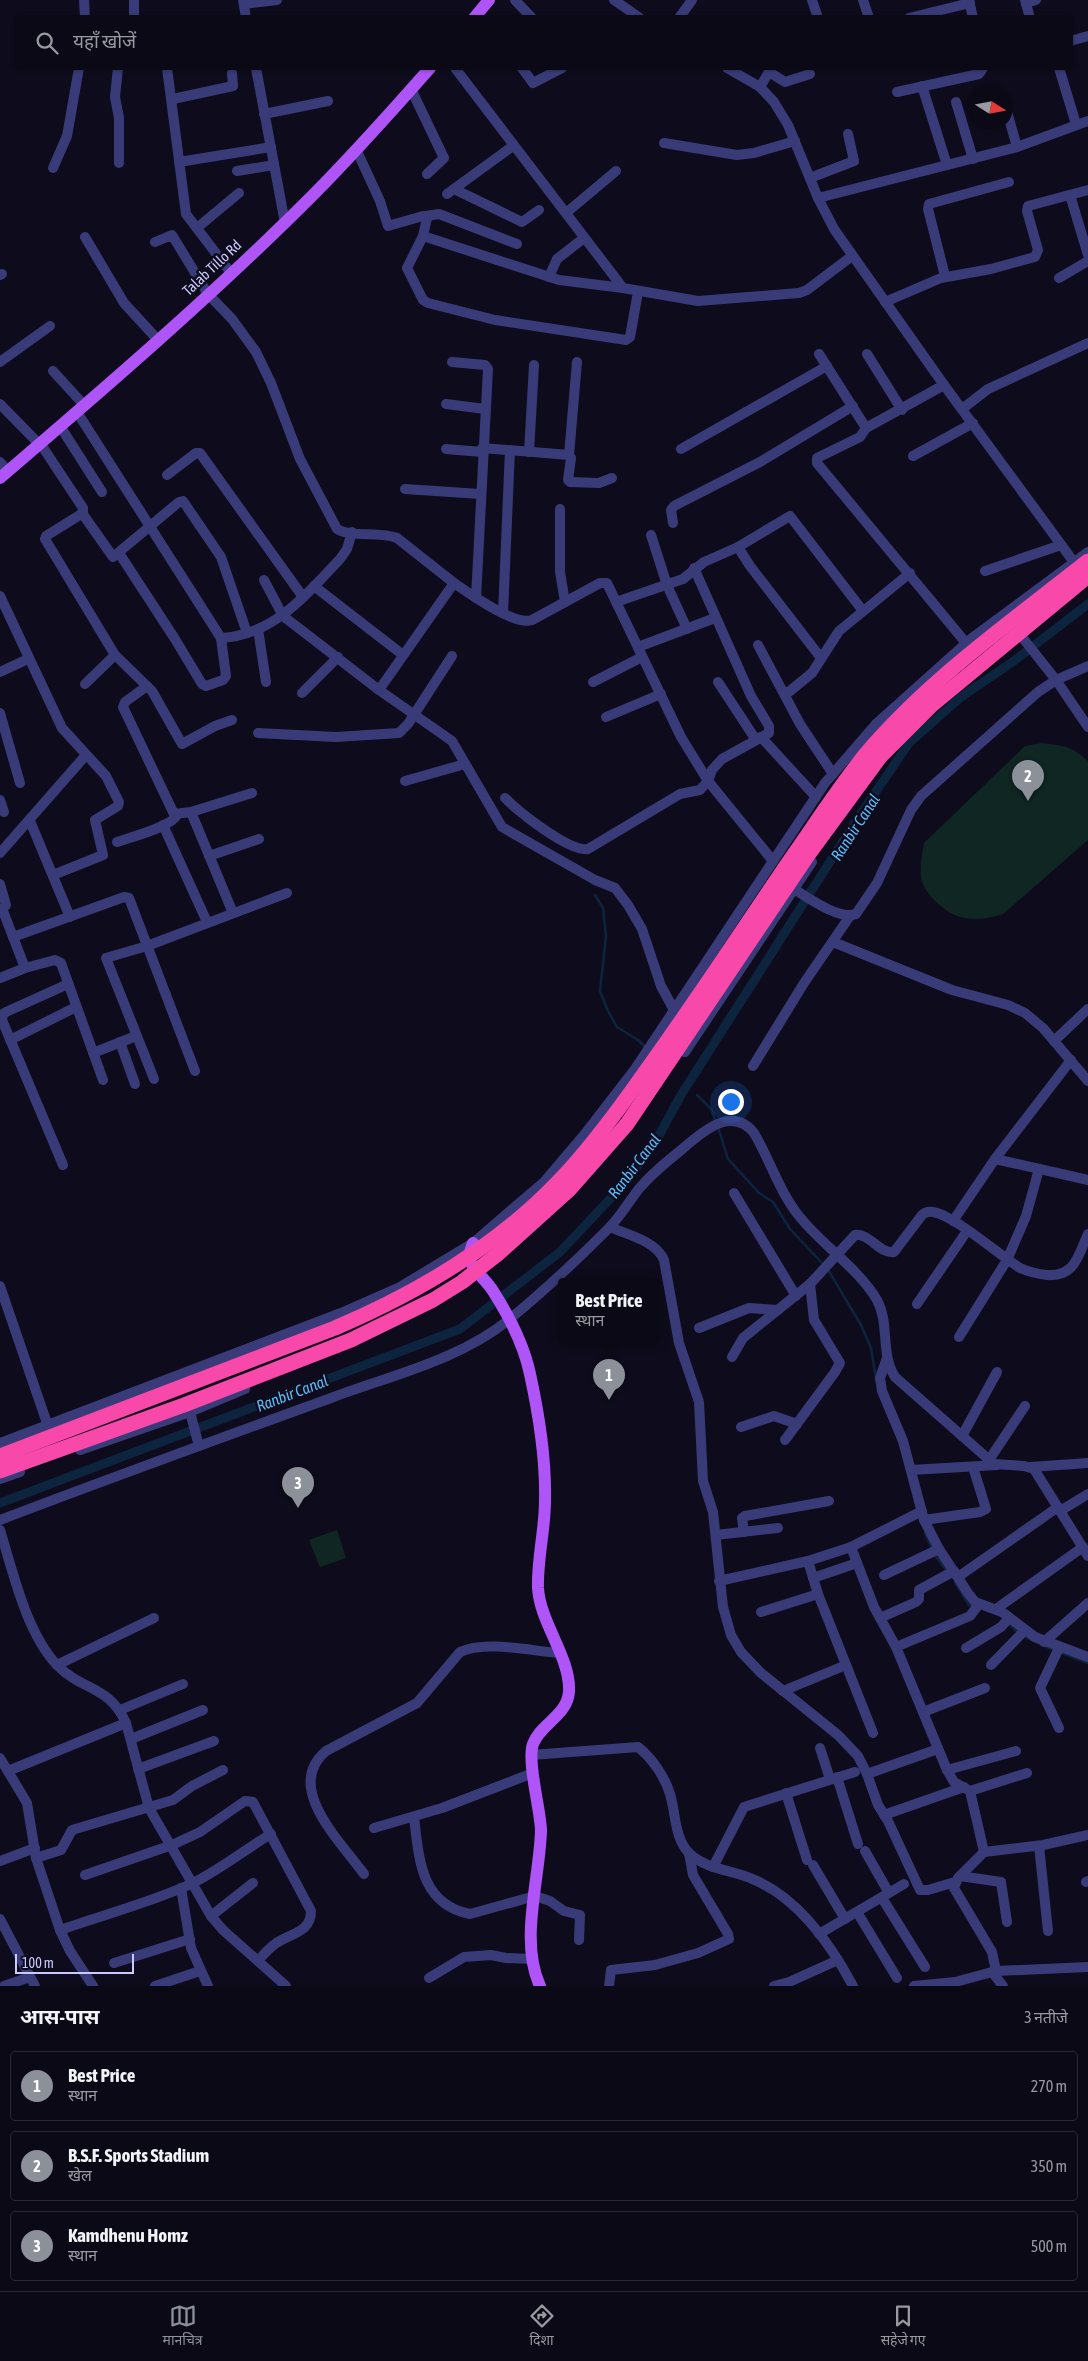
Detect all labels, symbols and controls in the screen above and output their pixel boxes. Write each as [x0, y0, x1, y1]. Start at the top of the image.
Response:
search box [15, 15, 1073, 70]
icon: search [33, 29, 61, 57]
text: यहाँ खोजें [73, 30, 136, 52]
north arrow [968, 85, 1013, 130]
street label: Talab Tillo Rd [179, 236, 244, 299]
pin: 2 [1012, 760, 1044, 801]
water label: Ranbir Canal [827, 790, 883, 864]
your location [718, 1089, 744, 1115]
water label: Ranbir Canal [604, 1130, 664, 1202]
popup [558, 1278, 660, 1343]
text: Best Price [575, 1289, 643, 1311]
text: स्थान [575, 1311, 604, 1329]
pin: 1 [593, 1359, 625, 1400]
water label: Ranbir Canal [254, 1371, 330, 1415]
pin: 3 [282, 1467, 314, 1508]
scale bar [15, 1951, 134, 1974]
text: 100 m [22, 1955, 54, 1971]
text: आस-पास [20, 2004, 99, 2028]
text: 3 नतीजे [1024, 2008, 1068, 2026]
text: Best Price [68, 2064, 135, 2086]
text: 1 [33, 2077, 41, 2095]
text: 270 m [1031, 2077, 1067, 2095]
text: स्थान [68, 2086, 97, 2104]
text: B.S.F. Sports Stadium [68, 2144, 209, 2166]
text: 2 [33, 2157, 41, 2175]
text: 350 m [1031, 2157, 1067, 2175]
text: खेल [68, 2166, 92, 2184]
text: Kamdhenu Homz [68, 2224, 188, 2246]
text: 3 [33, 2237, 41, 2255]
text: 500 m [1031, 2237, 1067, 2255]
text: स्थान [68, 2246, 97, 2264]
tab: मानचित्र [163, 2302, 203, 2351]
tab: दिशा [528, 2302, 556, 2351]
tab: सहेजे गए [881, 2302, 925, 2351]

